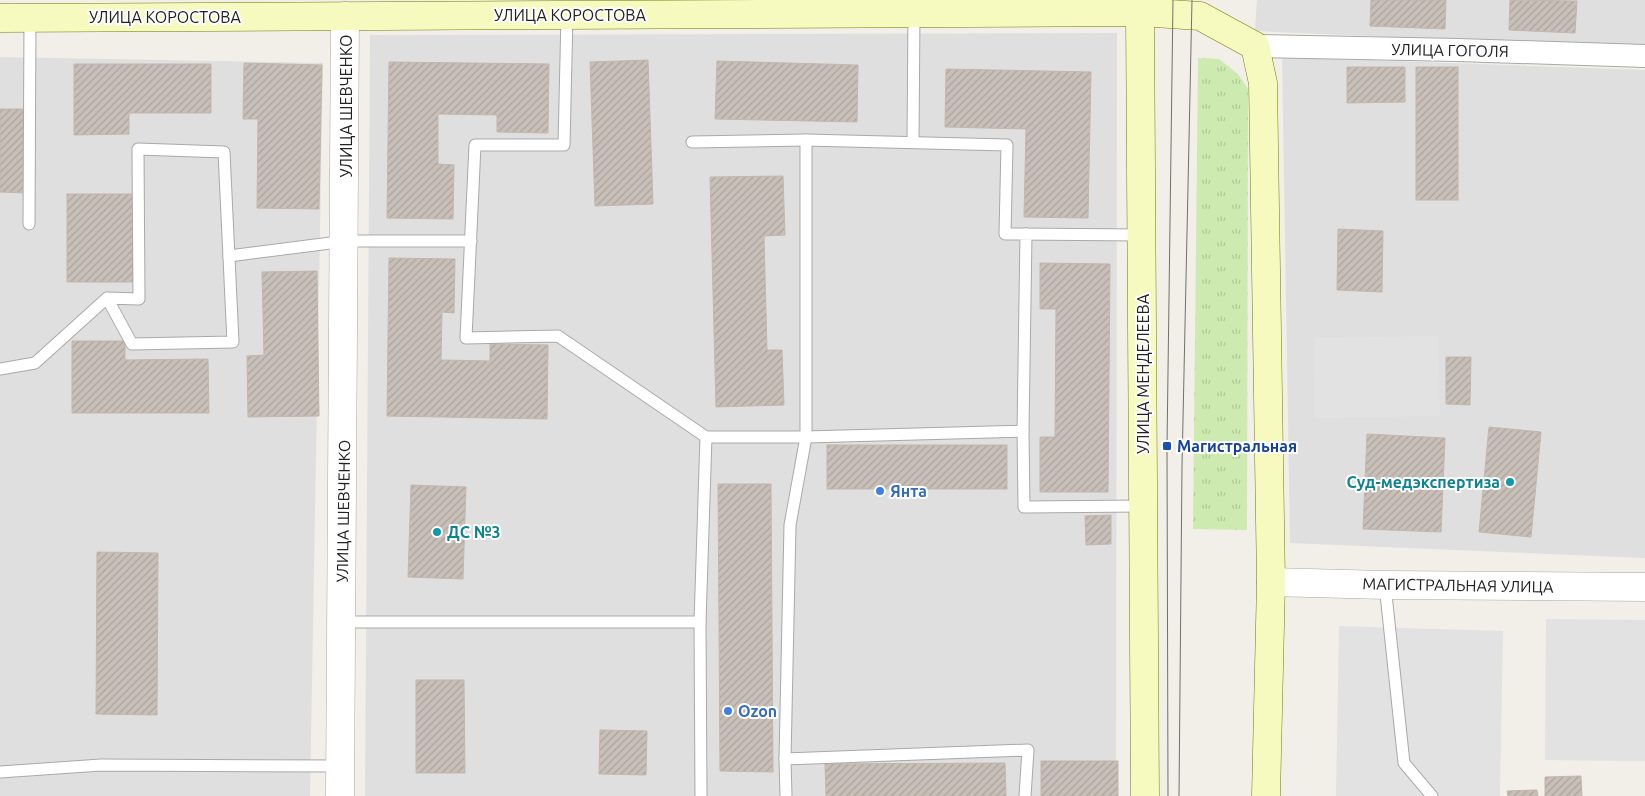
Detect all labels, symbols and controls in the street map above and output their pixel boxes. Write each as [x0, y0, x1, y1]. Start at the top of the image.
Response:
street label: УЛИЦА КОРОСТОВА [494, 6, 647, 24]
street label: УЛИЦА КОРОСТОВА [89, 8, 242, 26]
street label: УЛИЦА ШЕВЧЕНКО [337, 35, 355, 177]
street label: УЛИЦА ГОГОЛЯ [1391, 40, 1509, 60]
street label: УЛИЦА МЕНДЕЛЕЕВА [1134, 293, 1152, 454]
place label: Магистральная [1177, 437, 1297, 455]
street label: УЛИЦА ШЕВЧЕНКО [333, 439, 353, 583]
marker: Магистральная [1161, 440, 1173, 452]
place label: Суд-медэкспертиза [1347, 473, 1500, 491]
marker: Суд-медэкспертиза [1504, 476, 1516, 488]
place label: Янта [890, 482, 927, 500]
marker: Янта [874, 485, 886, 497]
place label: ДС №3 [447, 523, 501, 541]
marker: ДС №3 [431, 526, 443, 538]
street label: МАГИСТРАЛЬНАЯ УЛИЦА [1362, 574, 1554, 596]
place label: Ozon [738, 702, 777, 720]
marker: Ozon [722, 705, 734, 717]

